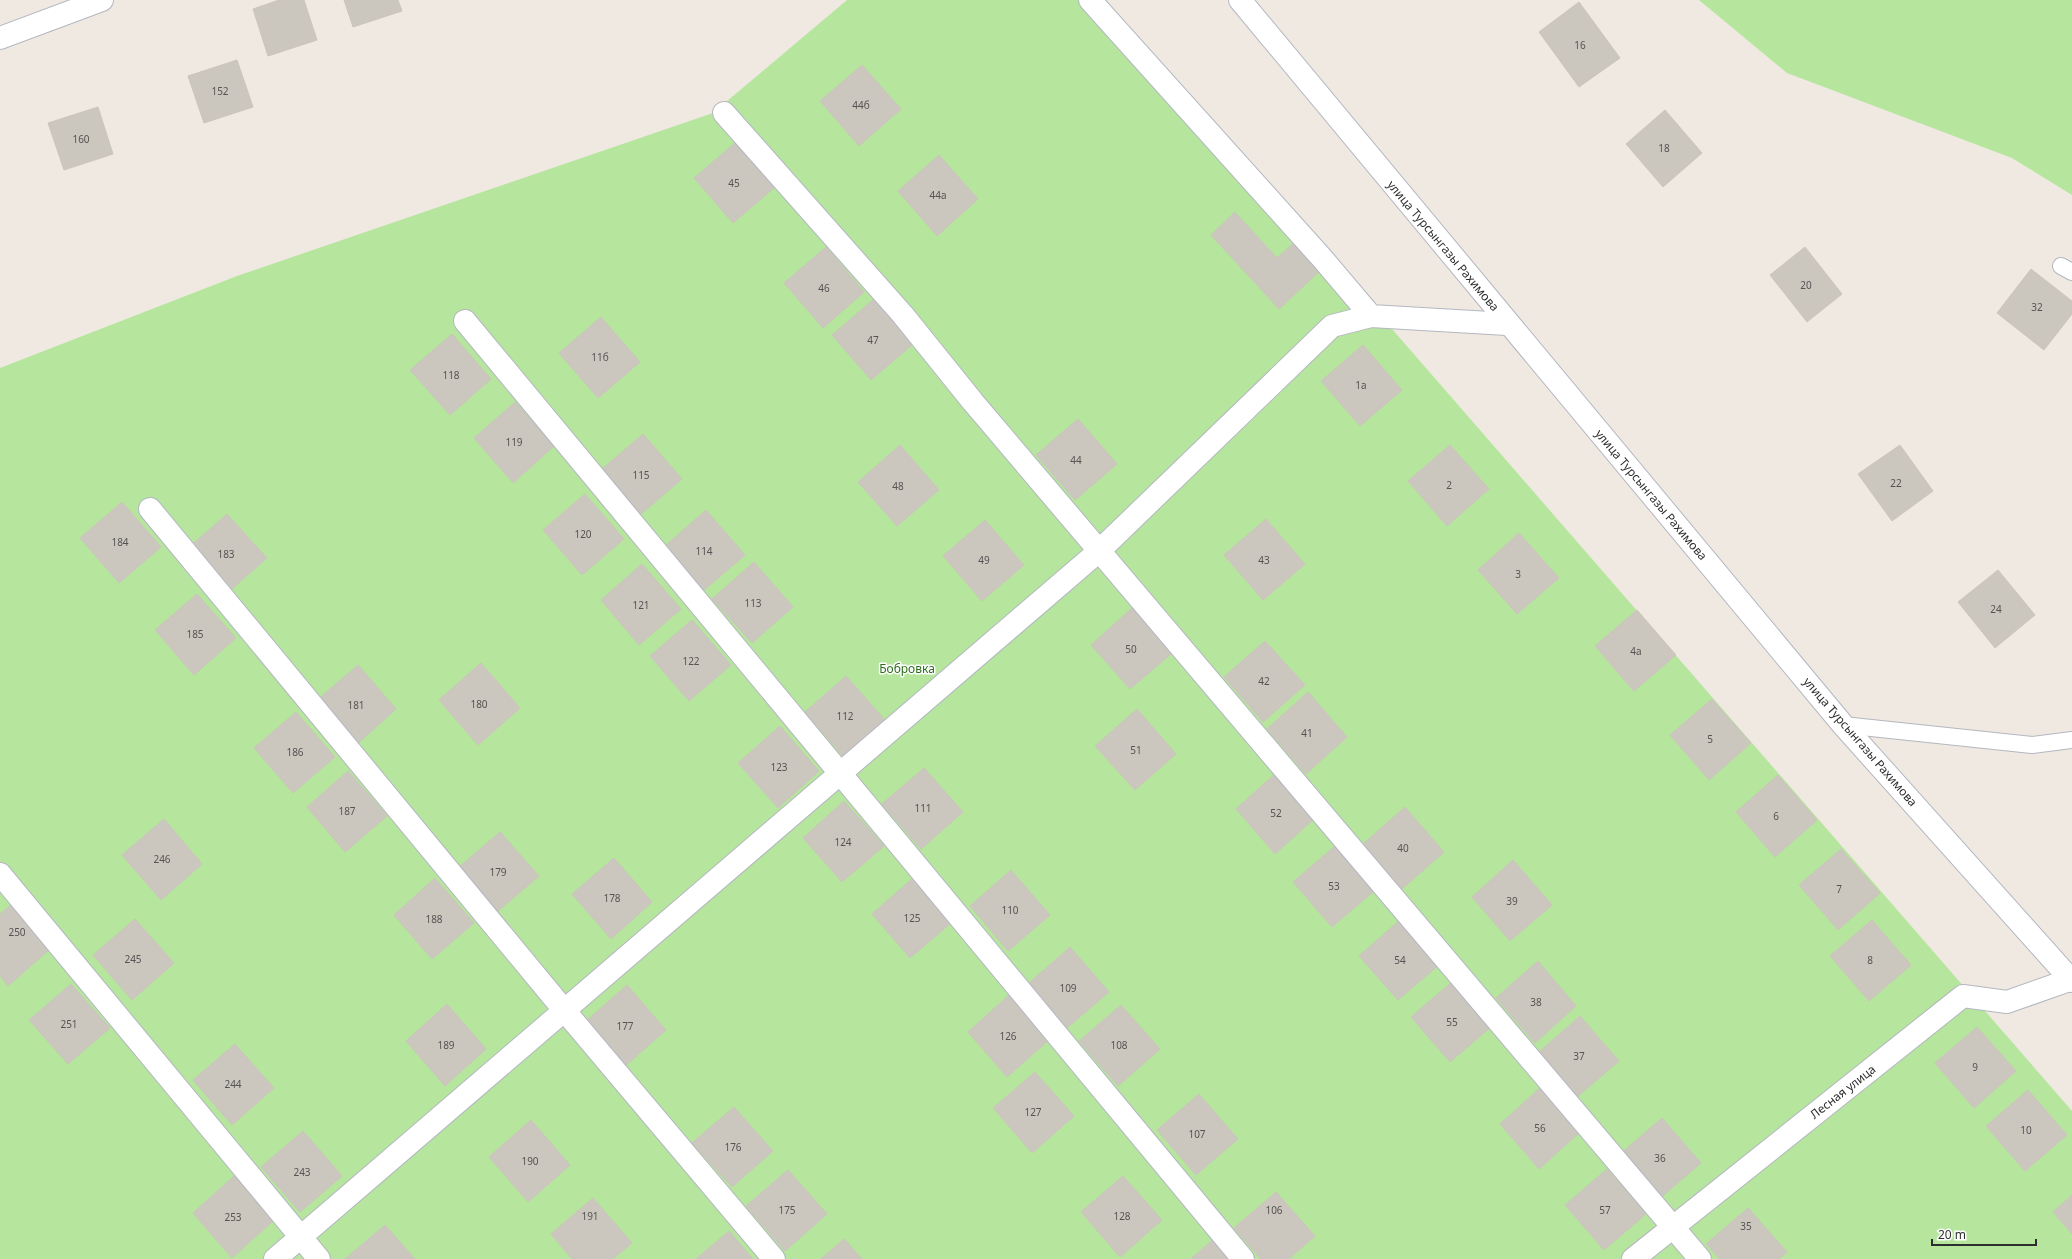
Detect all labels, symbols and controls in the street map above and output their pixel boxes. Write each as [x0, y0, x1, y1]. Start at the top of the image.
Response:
house number: 16 [1574, 38, 1586, 52]
house number: 152 [211, 84, 229, 98]
house number: 44б [852, 98, 870, 112]
house number: 160 [72, 132, 90, 146]
house number: 18 [1658, 141, 1670, 155]
house number: 45 [728, 176, 740, 190]
street label: улица Турсынгазы Рахимова [1383, 177, 1503, 315]
house number: 44а [930, 188, 947, 202]
house number: 20 [1800, 278, 1812, 292]
house number: 46 [818, 281, 830, 295]
house number: 32 [2031, 300, 2043, 314]
house number: 47 [867, 333, 879, 347]
house number: 11б [591, 350, 609, 364]
house number: 118 [442, 368, 460, 382]
house number: 1а [1355, 378, 1367, 392]
street label: улица Турсынгазы Рахимова [1591, 426, 1711, 564]
house number: 119 [505, 435, 523, 449]
house number: 44 [1070, 453, 1082, 467]
house number: 115 [632, 468, 650, 482]
house number: 22 [1890, 476, 1902, 490]
house number: 2 [1446, 478, 1452, 492]
house number: 48 [892, 479, 904, 493]
house number: 120 [574, 527, 592, 541]
house number: 184 [111, 535, 129, 549]
house number: 114 [695, 544, 713, 558]
house number: 183 [217, 547, 235, 561]
house number: 49 [978, 553, 990, 567]
house number: 43 [1258, 553, 1270, 567]
house number: 3 [1515, 567, 1521, 581]
house number: 113 [744, 596, 762, 610]
house number: 121 [632, 598, 650, 612]
house number: 24 [1990, 602, 2002, 616]
house number: 185 [186, 627, 204, 641]
house number: 50 [1125, 642, 1137, 656]
house number: 4а [1630, 644, 1642, 658]
house number: 122 [682, 654, 700, 668]
park label: Бобровка [879, 660, 935, 677]
street label: улица Турсынгазы Рахимова [1799, 673, 1921, 810]
house number: 42 [1258, 674, 1270, 688]
house number: 180 [470, 697, 488, 711]
house number: 181 [347, 698, 365, 712]
house number: 112 [836, 709, 854, 723]
house number: 41 [1301, 726, 1313, 740]
house number: 5 [1707, 732, 1713, 746]
house number: 51 [1130, 743, 1142, 757]
house number: 186 [286, 745, 304, 759]
house number: 123 [770, 760, 788, 774]
house number: 111 [914, 801, 932, 815]
house number: 187 [338, 804, 356, 818]
house number: 52 [1270, 806, 1282, 820]
house number: 6 [1773, 809, 1779, 823]
house number: 124 [834, 835, 852, 849]
house number: 40 [1397, 841, 1409, 855]
house number: 246 [153, 852, 171, 866]
house number: 179 [489, 865, 507, 879]
house number: 53 [1328, 879, 1340, 893]
house number: 7 [1836, 882, 1842, 896]
house number: 178 [603, 891, 621, 905]
house number: 39 [1506, 894, 1518, 908]
house number: 110 [1001, 903, 1019, 917]
house number: 125 [903, 911, 921, 925]
house number: 188 [425, 912, 443, 926]
house number: 250 [8, 925, 26, 939]
house number: 245 [124, 952, 142, 966]
house number: 54 [1394, 953, 1406, 967]
house number: 8 [1867, 953, 1873, 967]
house number: 109 [1059, 981, 1077, 995]
house number: 38 [1530, 995, 1542, 1009]
house number: 55 [1446, 1015, 1458, 1029]
house number: 251 [60, 1017, 78, 1031]
house number: 177 [616, 1019, 634, 1033]
house number: 126 [999, 1029, 1017, 1043]
house number: 189 [437, 1038, 455, 1052]
house number: 108 [1110, 1038, 1128, 1052]
house number: 37 [1573, 1049, 1585, 1063]
house number: 9 [1972, 1060, 1978, 1074]
street label: Лесная улица [1806, 1061, 1879, 1123]
house number: 244 [224, 1077, 242, 1091]
house number: 127 [1024, 1105, 1042, 1119]
house number: 56 [1534, 1121, 1546, 1135]
house number: 10 [2020, 1123, 2032, 1137]
house number: 107 [1188, 1127, 1206, 1141]
house number: 176 [724, 1140, 742, 1154]
house number: 36 [1654, 1151, 1666, 1165]
house number: 190 [521, 1154, 539, 1168]
house number: 243 [293, 1165, 311, 1179]
house number: 175 [778, 1203, 796, 1217]
house number: 106 [1265, 1203, 1283, 1217]
house number: 57 [1599, 1203, 1611, 1217]
house number: 191 [581, 1209, 599, 1223]
house number: 128 [1113, 1209, 1131, 1223]
house number: 253 [224, 1210, 242, 1224]
house number: 35 [1740, 1219, 1752, 1233]
scale bar [1932, 1221, 2036, 1247]
text: 20 m [1938, 1226, 1966, 1243]

